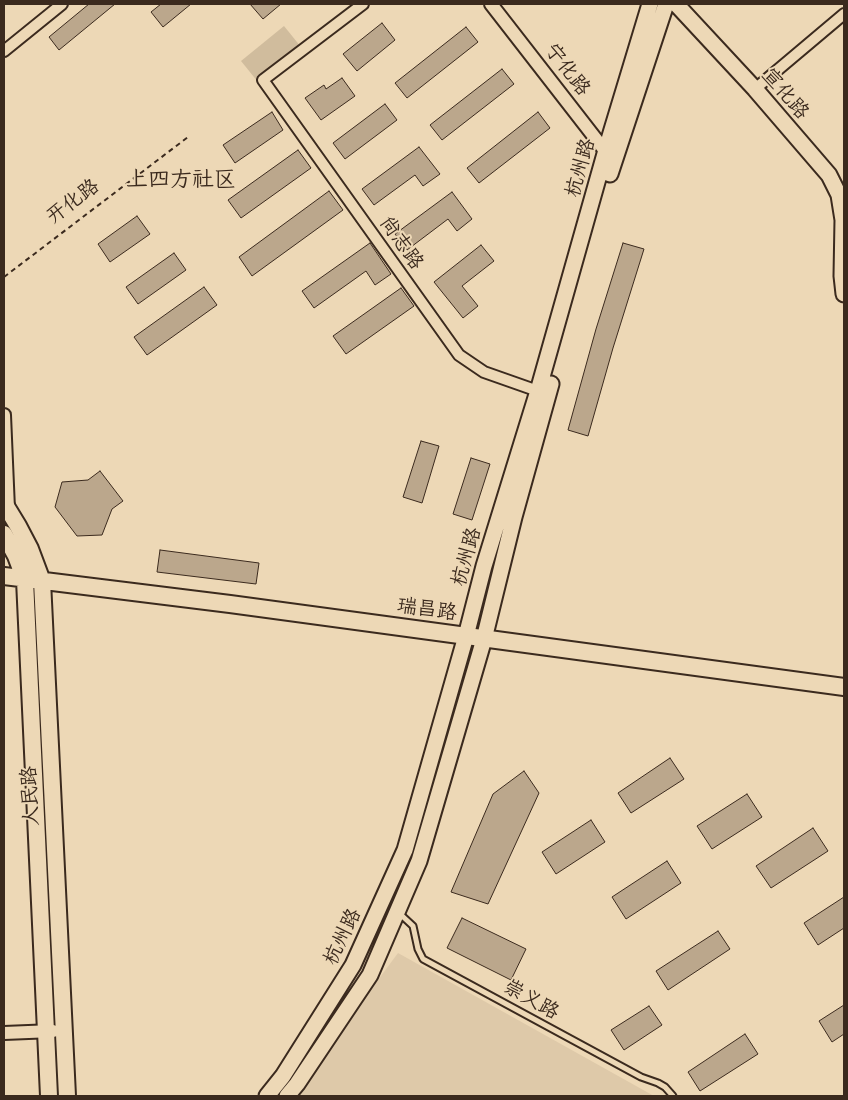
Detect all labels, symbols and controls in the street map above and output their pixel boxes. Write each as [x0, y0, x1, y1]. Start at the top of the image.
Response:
street label: 宁化路 [539, 39, 595, 101]
street label: 宣化路 [756, 63, 814, 125]
street label: 杭州路 [561, 136, 601, 200]
district label: 上四方社区 [126, 167, 236, 193]
street label: 开化路 [42, 174, 104, 230]
street label: 尚志路 [374, 212, 428, 274]
street label: 杭州路 [447, 525, 487, 589]
street label: 瑞昌路 [396, 594, 458, 626]
street label: 人民路 [17, 765, 45, 827]
street label: 杭州路 [319, 905, 367, 969]
street label: 崇义路 [499, 975, 563, 1025]

